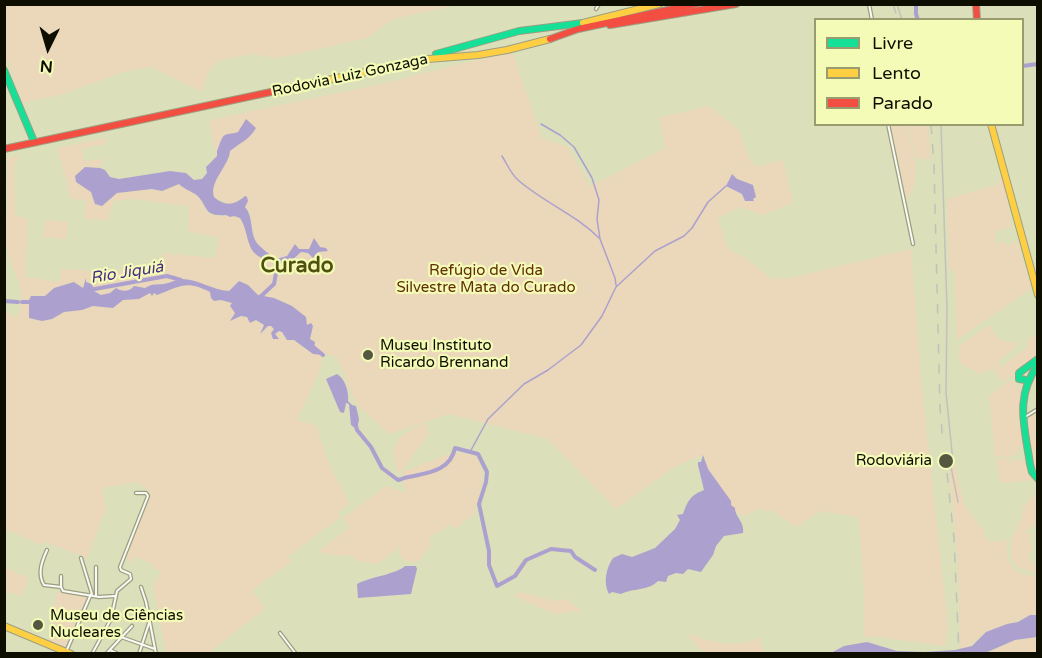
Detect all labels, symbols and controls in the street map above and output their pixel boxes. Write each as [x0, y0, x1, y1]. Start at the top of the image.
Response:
north arrow [18, 18, 78, 78]
legend [814, 18, 1024, 126]
text: Livre [872, 32, 913, 54]
street label: Rodovia Luiz Gonzaga [271, 51, 429, 101]
text: N [39, 55, 54, 76]
text: Lento [872, 62, 921, 84]
text: Parado [872, 92, 933, 114]
district label: Curado [260, 253, 334, 279]
water label: Rio Jiquiá [89, 258, 165, 288]
park label: Refúgio de Vida Silvestre Mata do Curado [396, 262, 576, 297]
place label: Museu Instituto Ricardo Brennand [380, 337, 508, 372]
marker: Museu Instituto Ricardo Brennand [361, 348, 375, 362]
place label: Rodoviária [856, 452, 932, 470]
marker: Rodoviária [937, 452, 955, 470]
place label: Museu de Ciências Nucleares [50, 607, 183, 642]
marker: Museu de Ciências Nucleares [31, 618, 45, 632]

